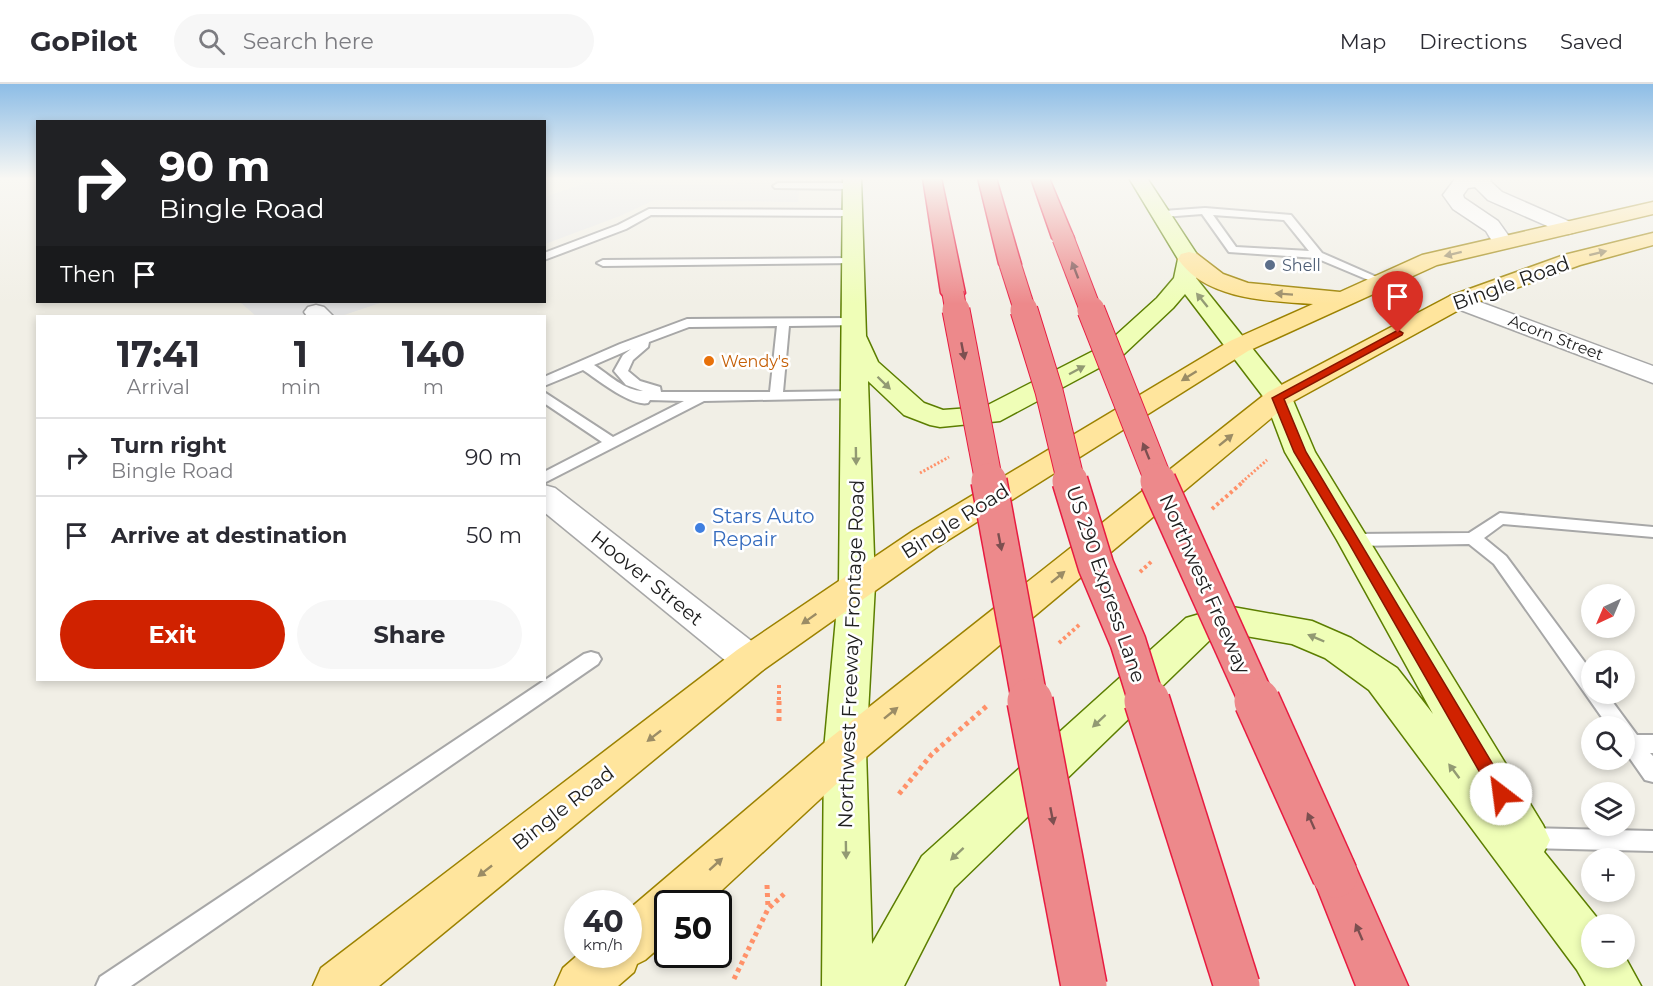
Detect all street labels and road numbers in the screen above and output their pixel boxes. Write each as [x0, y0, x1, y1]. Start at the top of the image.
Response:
street label: Bingle Road [1449, 251, 1573, 315]
street label: Acorn Street [1506, 311, 1606, 364]
street label: Bingle Road [897, 478, 1013, 564]
street label: Northwest Freeway Frontage Road [833, 479, 869, 829]
street label: US 290 Express Lane [1061, 482, 1151, 686]
street label: Northwest Freeway [1154, 490, 1256, 678]
street label: Hoover Street [586, 525, 708, 631]
street label: Bingle Road [507, 761, 619, 855]

